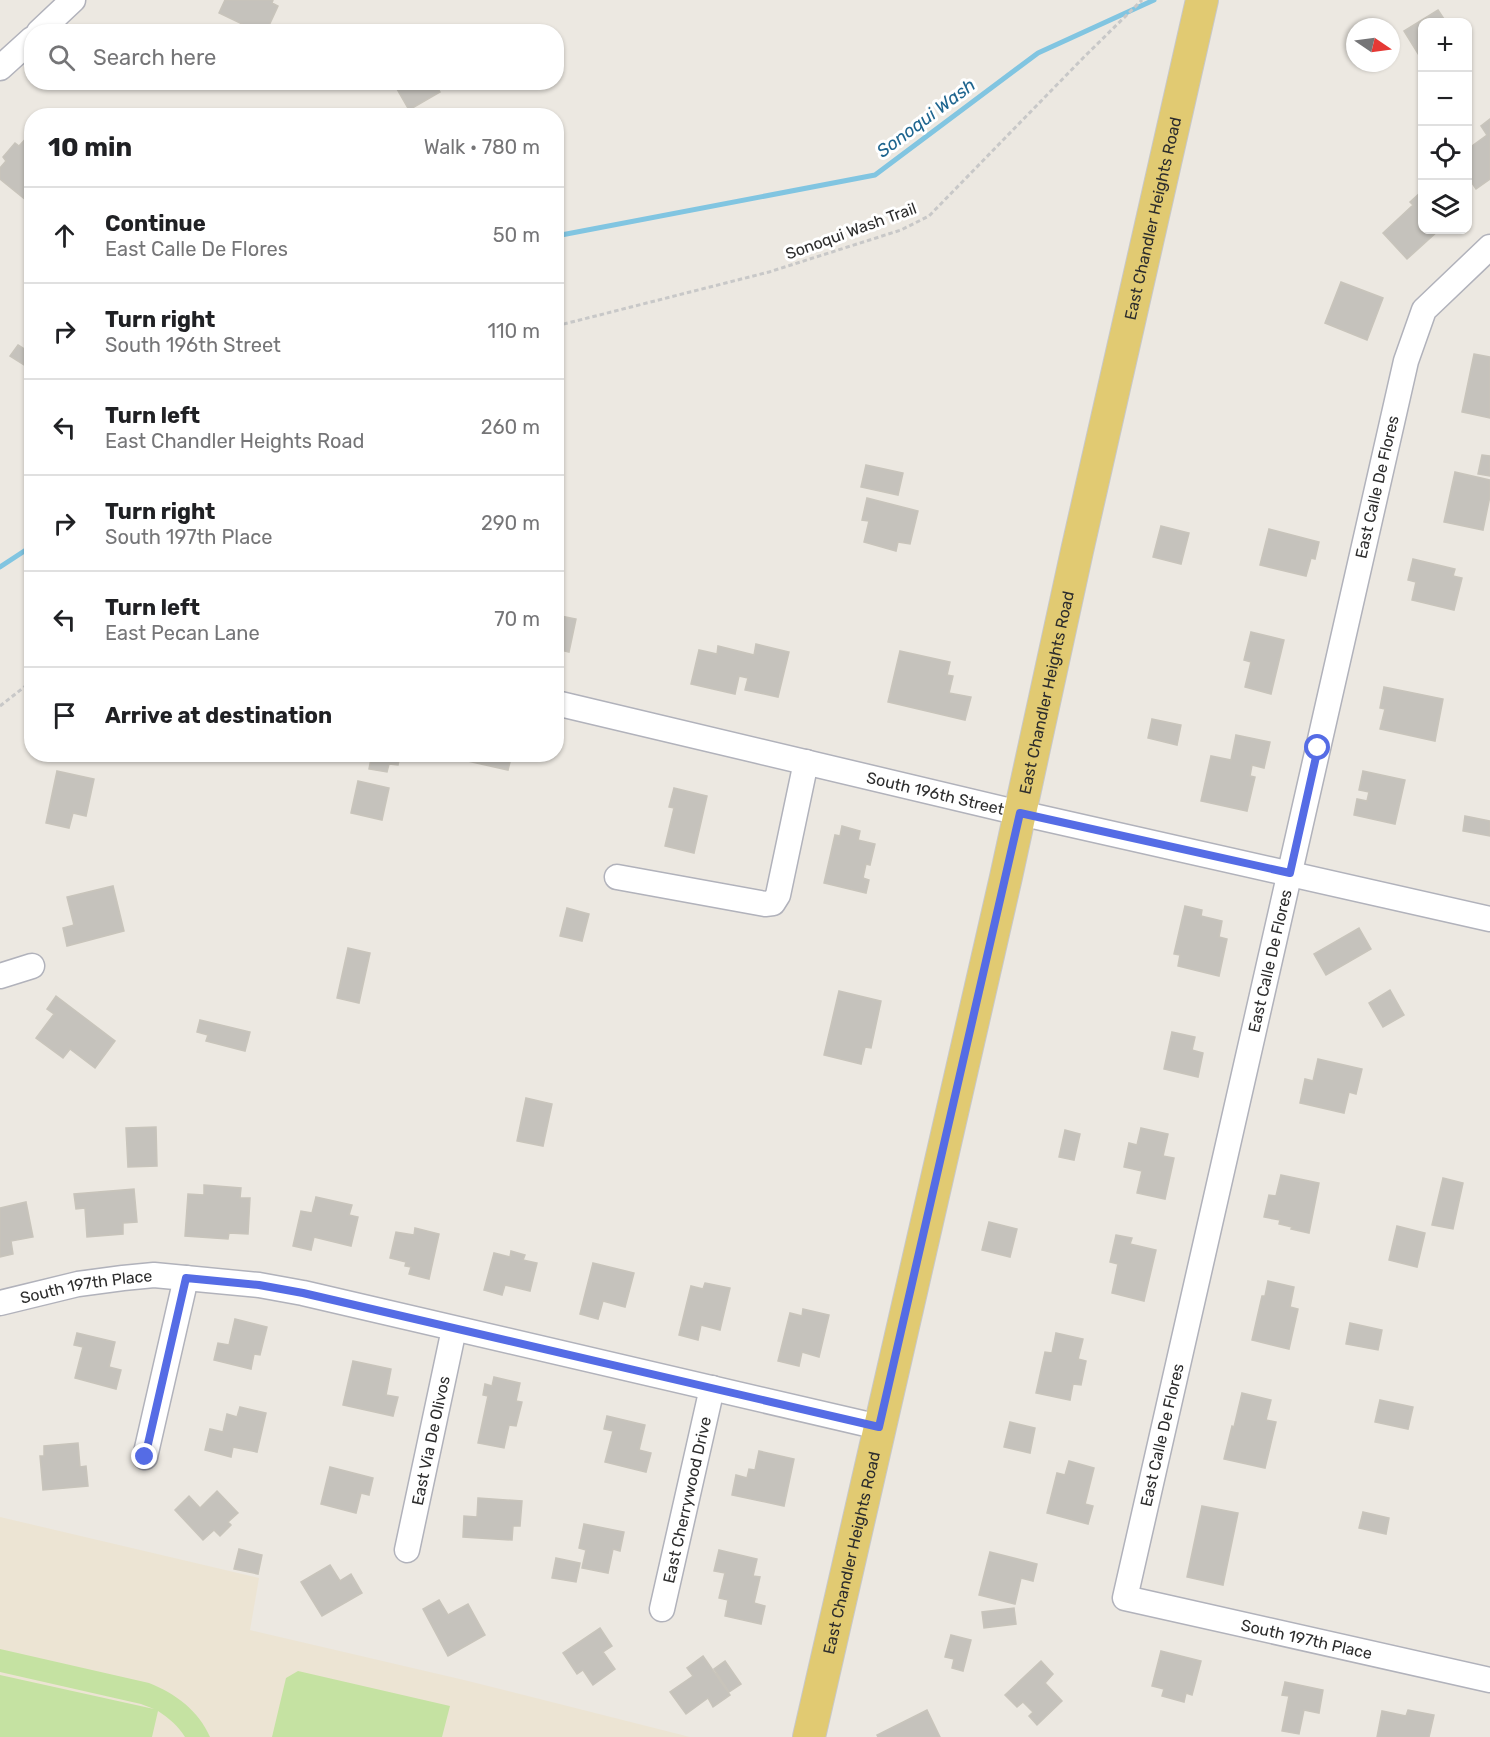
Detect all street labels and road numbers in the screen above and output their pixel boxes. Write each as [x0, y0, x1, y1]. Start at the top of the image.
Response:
street label: East Chandler Heights Road [1120, 115, 1185, 322]
street label: Sonoqui Wash Trail [783, 198, 919, 264]
street label: East Calle De Flores [1351, 414, 1403, 560]
street label: East Chandler Heights Road [1015, 589, 1078, 796]
street label: South 196th Street [865, 767, 1006, 818]
street label: East Calle De Flores [1244, 888, 1296, 1034]
street label: South 197th Place [18, 1266, 153, 1307]
street label: East Calle De Flores [1136, 1362, 1188, 1508]
street label: East Via De Olivos [407, 1374, 453, 1507]
street label: East Cherrywood Drive [659, 1415, 715, 1585]
street label: East Chandler Heights Road [819, 1449, 884, 1656]
street label: South 197th Place [1239, 1615, 1374, 1663]

